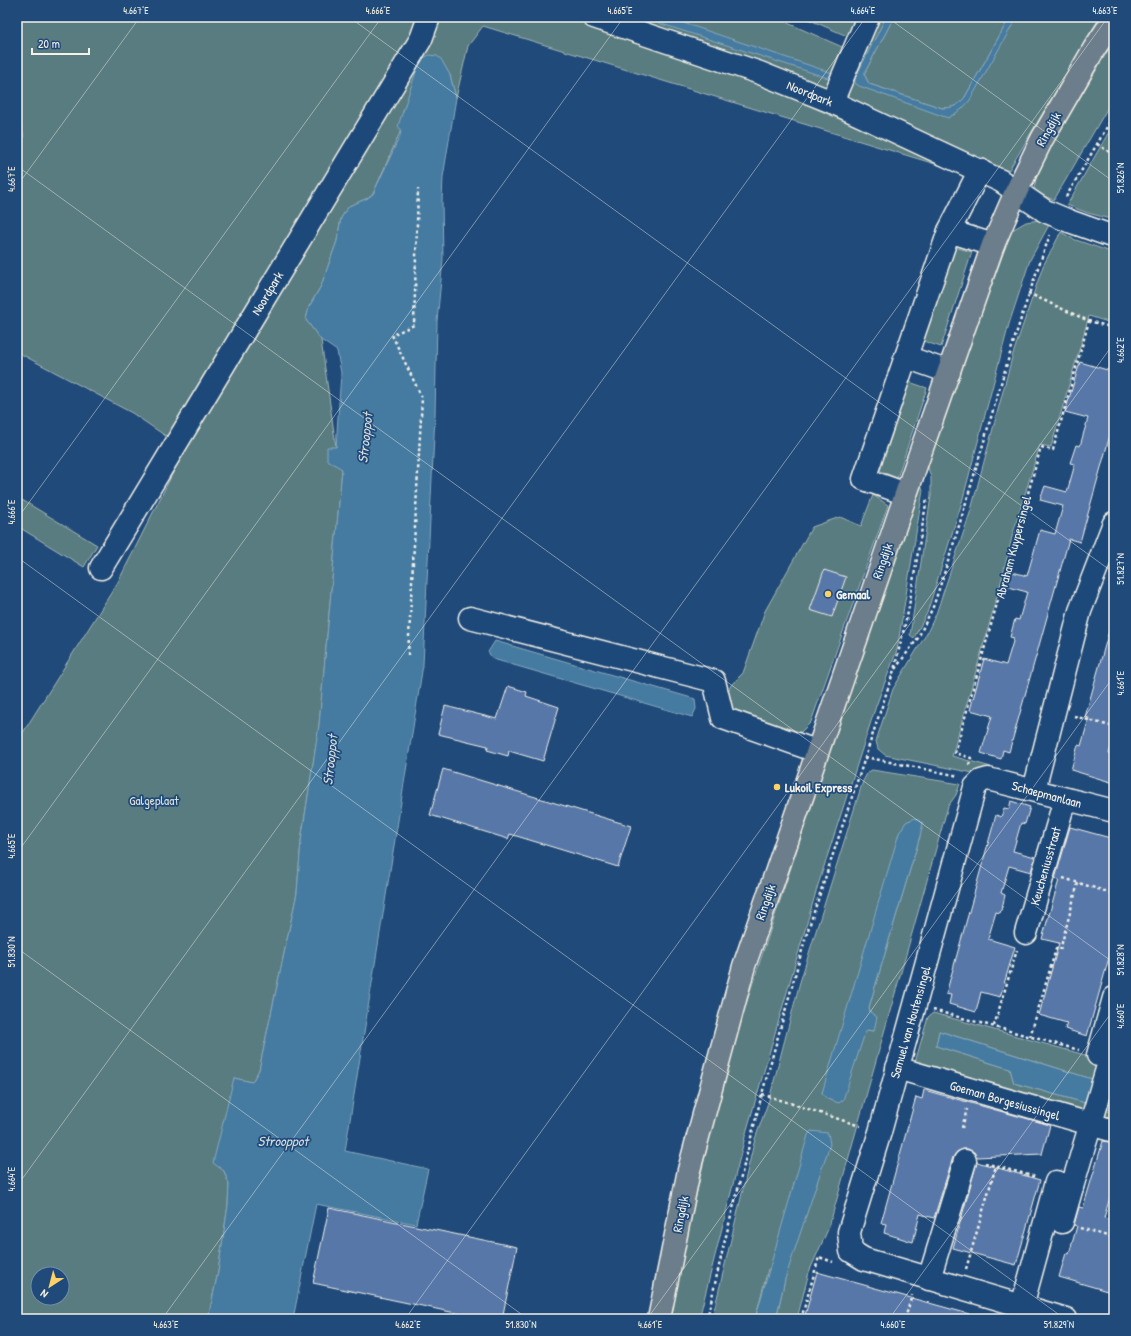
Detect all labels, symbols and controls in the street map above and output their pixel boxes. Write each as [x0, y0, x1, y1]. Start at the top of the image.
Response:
text: 4.667°E [123, 4, 149, 17]
text: 4.666°E [366, 4, 391, 17]
text: 4.665°E [608, 4, 633, 17]
text: 4.664°E [851, 4, 876, 17]
text: 4.663°E [1092, 4, 1118, 17]
scale bar [32, 30, 89, 56]
text: 20 m [38, 35, 60, 52]
street label: Noordpark [784, 76, 836, 111]
street label: Ringdijk [1031, 108, 1065, 150]
text: 51.826°N [1114, 163, 1127, 193]
text: 4.667°E [5, 166, 18, 192]
street label: Noordpark [247, 267, 288, 318]
text: 4.662°E [1114, 337, 1127, 363]
water label: Strooppot [352, 410, 378, 464]
street label: Abraham Kuypersingel [991, 493, 1036, 600]
text: 4.666°E [5, 499, 18, 524]
street label: Ringdijk [867, 540, 897, 581]
text: 51.827°N [1114, 553, 1127, 585]
place label: Gemaal [836, 585, 870, 603]
marker: Gemaal [823, 589, 833, 599]
text: 4.661°E [1114, 670, 1127, 695]
water label: Strooppot [317, 732, 343, 786]
street label: Schaepmanlaan [1010, 776, 1084, 812]
place label: Lukoil Express [785, 778, 852, 797]
marker: Lukoil Express [772, 782, 782, 792]
park label: Galgeplaat [129, 791, 179, 809]
street label: Keucheniusstraat [1025, 824, 1065, 907]
text: 4.665°E [5, 833, 18, 858]
street label: Ringdijk [750, 881, 780, 922]
text: 51.830°N [5, 937, 18, 967]
text: 51.828°N [1114, 945, 1127, 975]
street label: Samuel van Houtensingel [885, 963, 935, 1080]
text: 4.660°E [1114, 1003, 1127, 1029]
street label: Goeman Borgesiussingel [948, 1076, 1063, 1124]
water label: Strooppot [258, 1131, 310, 1151]
text: 4.664°E [5, 1166, 18, 1191]
street label: Ringdijk [668, 1194, 692, 1234]
north arrow [30, 1266, 70, 1306]
text: N [38, 1287, 51, 1301]
text: 4.663°E [153, 1318, 179, 1331]
text: 4.662°E [395, 1318, 421, 1331]
text: 51.830°N [506, 1318, 536, 1331]
text: 4.661°E [638, 1318, 663, 1331]
text: 4.660°E [880, 1318, 906, 1331]
text: 51.829°N [1044, 1318, 1074, 1331]

